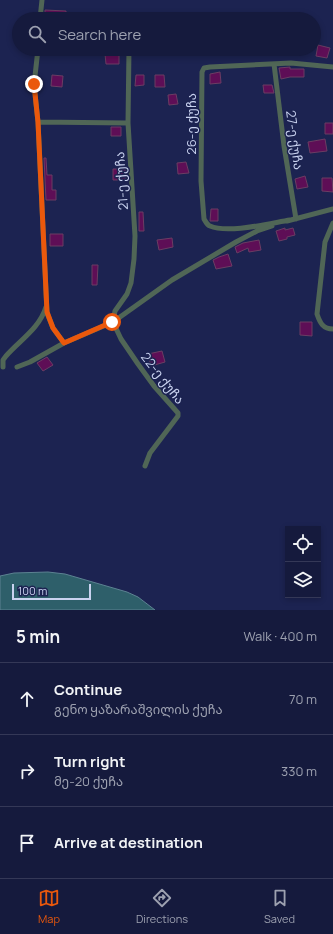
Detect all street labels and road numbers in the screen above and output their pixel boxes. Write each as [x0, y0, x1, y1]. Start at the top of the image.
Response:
street label: 26-ე ქუჩა [182, 93, 200, 155]
street label: 27-ე ქუჩა [282, 109, 308, 171]
street label: 21-ე ქუჩა [110, 151, 132, 211]
street label: 22-ე ქუჩა [137, 348, 189, 408]

